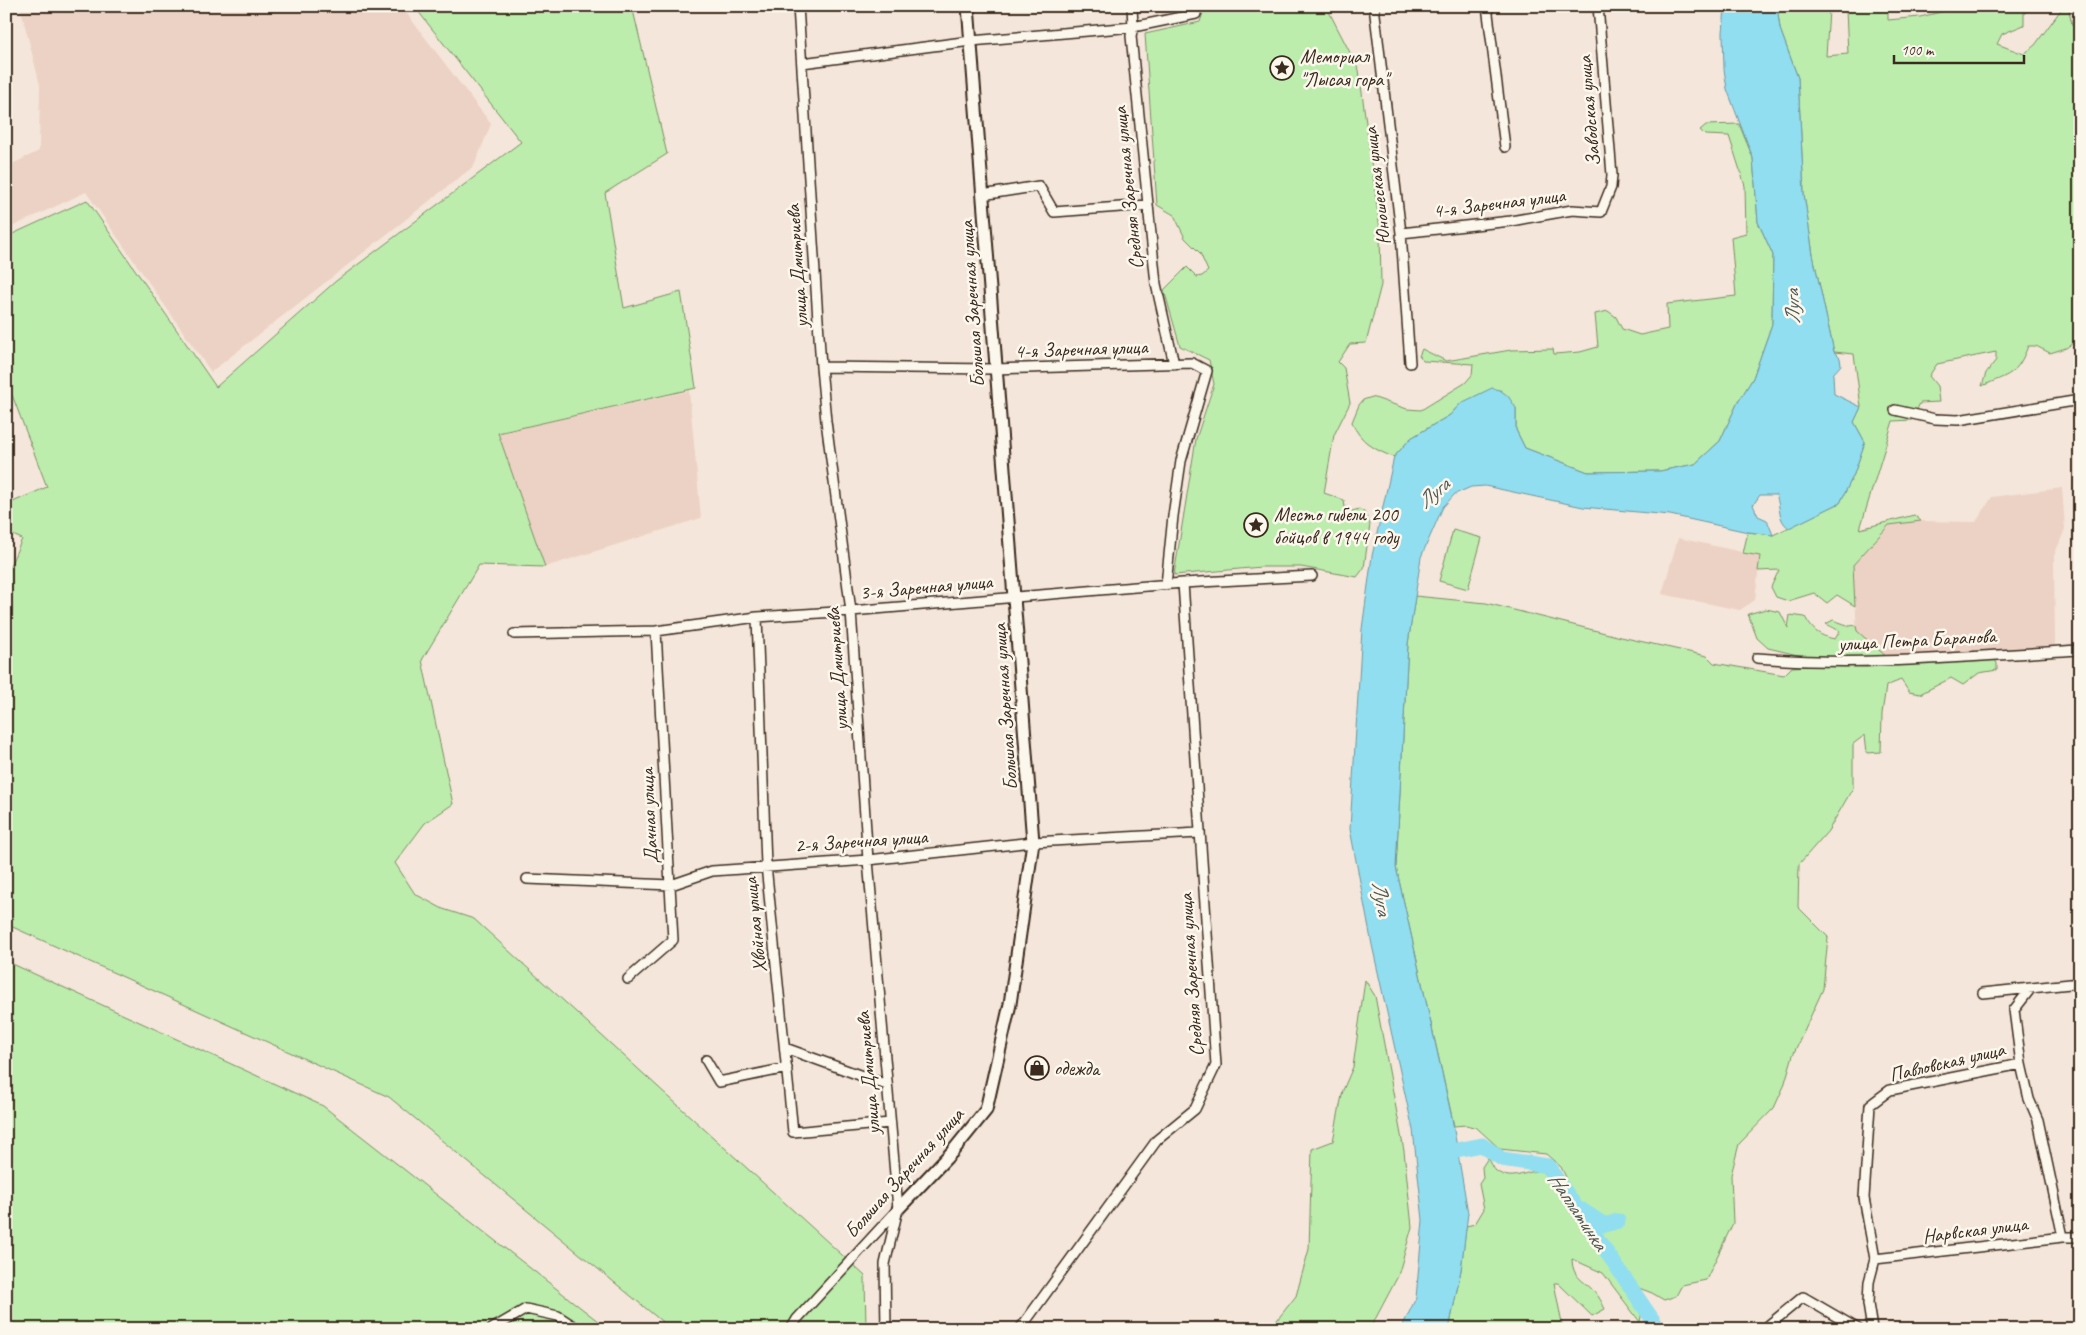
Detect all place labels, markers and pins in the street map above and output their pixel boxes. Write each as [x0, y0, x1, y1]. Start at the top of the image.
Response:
place label: Мемориал "Лысая гора" [1300, 44, 1392, 92]
place icon: Мемориал "Лысая гора" [1269, 55, 1295, 81]
place label: Место гибели 200 бойцов в 1944 году [1274, 502, 1400, 550]
place icon: Место гибели 200 бойцов в 1944 году [1243, 512, 1269, 538]
shop icon: одежда [1024, 1055, 1050, 1081]
place label: одежда [1054, 1056, 1101, 1081]

